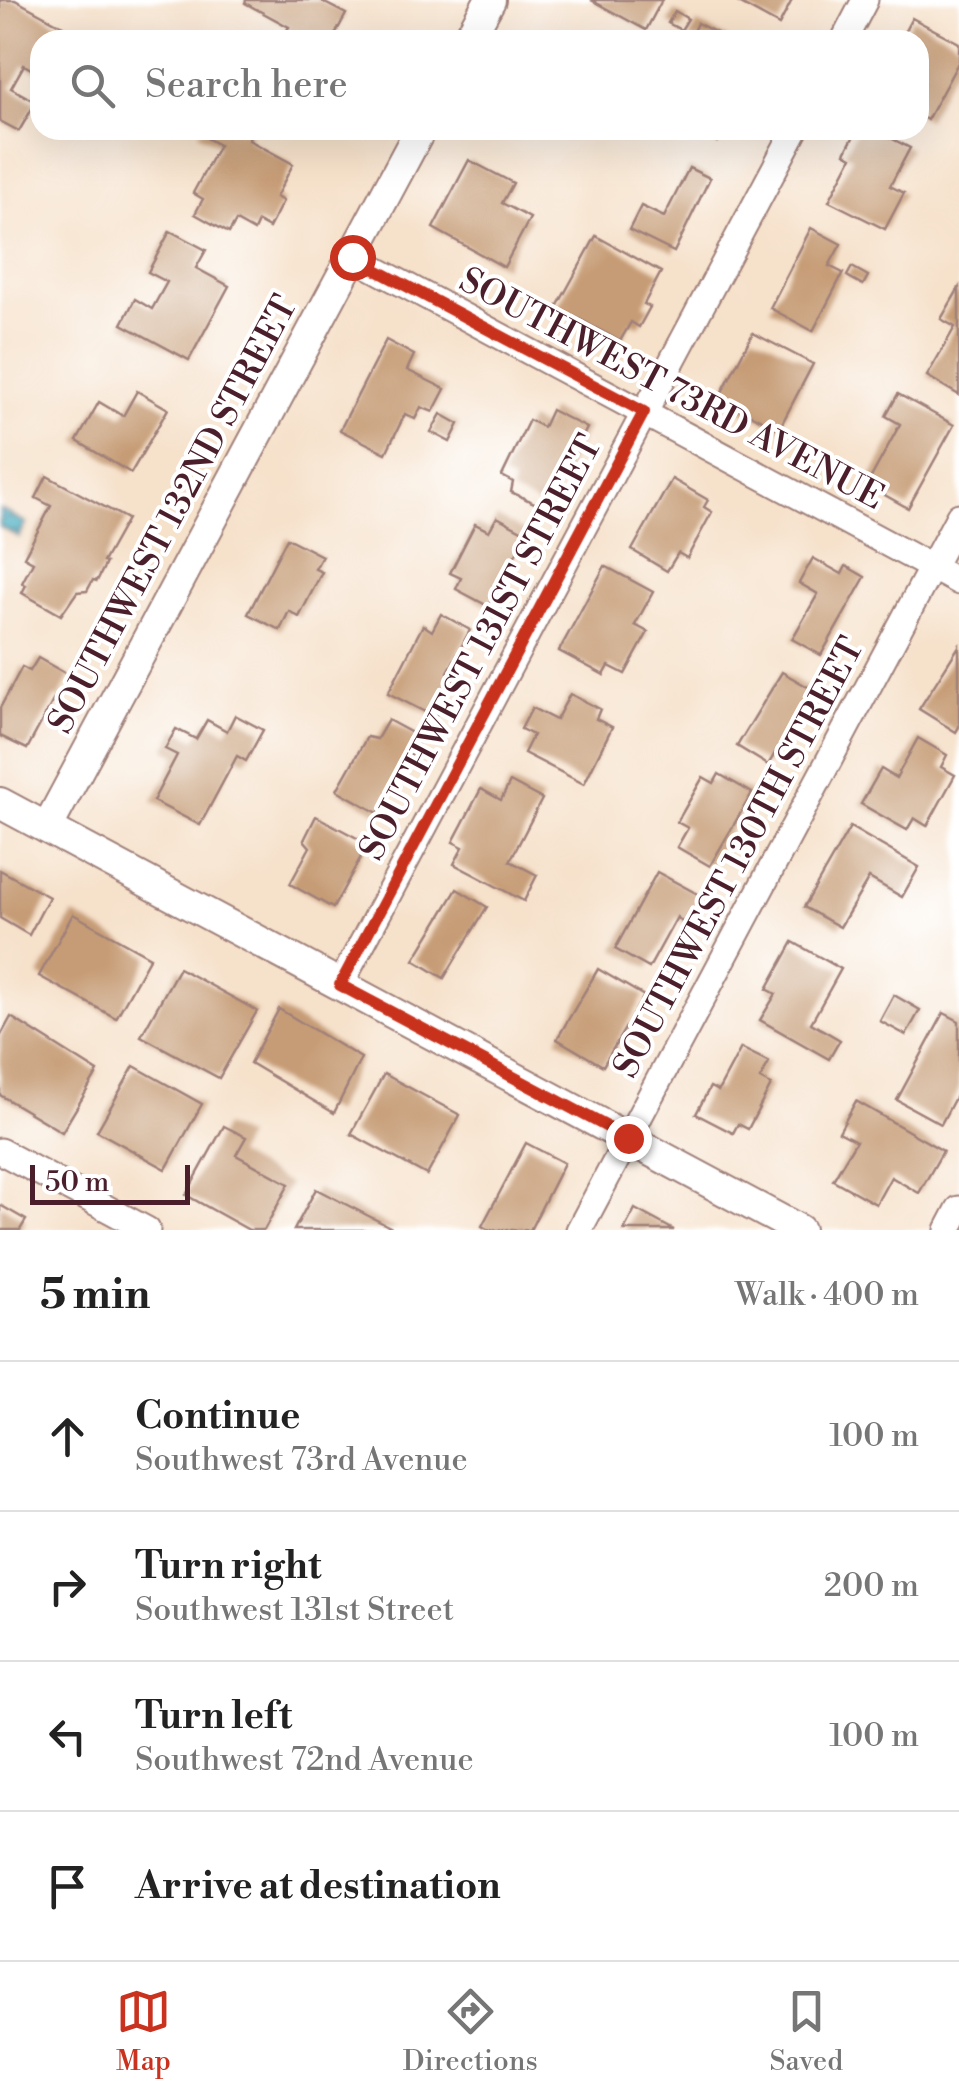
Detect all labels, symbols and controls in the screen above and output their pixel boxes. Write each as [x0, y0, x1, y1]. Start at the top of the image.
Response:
search box [30, 30, 929, 140]
icon: search [65, 58, 120, 113]
text: Search here [145, 62, 348, 109]
route start [330, 235, 376, 281]
street label: SOUTHWEST 73RD AVENUE [452, 259, 891, 520]
street label: SOUTHWEST 132ND STREET [39, 288, 307, 741]
street label: SOUTHWEST 131ST STREET [351, 428, 612, 868]
street label: SOUTHWEST 130TH STREET [605, 630, 874, 1085]
route end [606, 1116, 652, 1162]
scale bar [30, 1160, 190, 1204]
text: 50 m [45, 1165, 109, 1200]
text: 5 min [40, 1269, 150, 1322]
text: Walk · 400 m [735, 1275, 919, 1315]
text: Continue [135, 1393, 300, 1440]
icon: ahead [40, 1409, 95, 1464]
text: 100 m [829, 1416, 919, 1456]
text: Southwest 73rd Avenue [135, 1440, 468, 1480]
text: Turn right [135, 1543, 321, 1590]
icon: right [40, 1559, 95, 1614]
text: 200 m [824, 1566, 919, 1606]
text: Southwest 131st Street [135, 1590, 454, 1630]
text: Turn left [135, 1693, 292, 1740]
icon: left [40, 1709, 95, 1764]
text: 100 m [829, 1716, 919, 1756]
text: Southwest 72nd Avenue [135, 1740, 474, 1780]
icon: arrive [40, 1859, 95, 1914]
text: Arrive at destination [135, 1863, 501, 1910]
tab: Map [116, 1984, 171, 2079]
tab: Directions [403, 1984, 538, 2079]
tab: Saved [770, 1984, 843, 2079]

